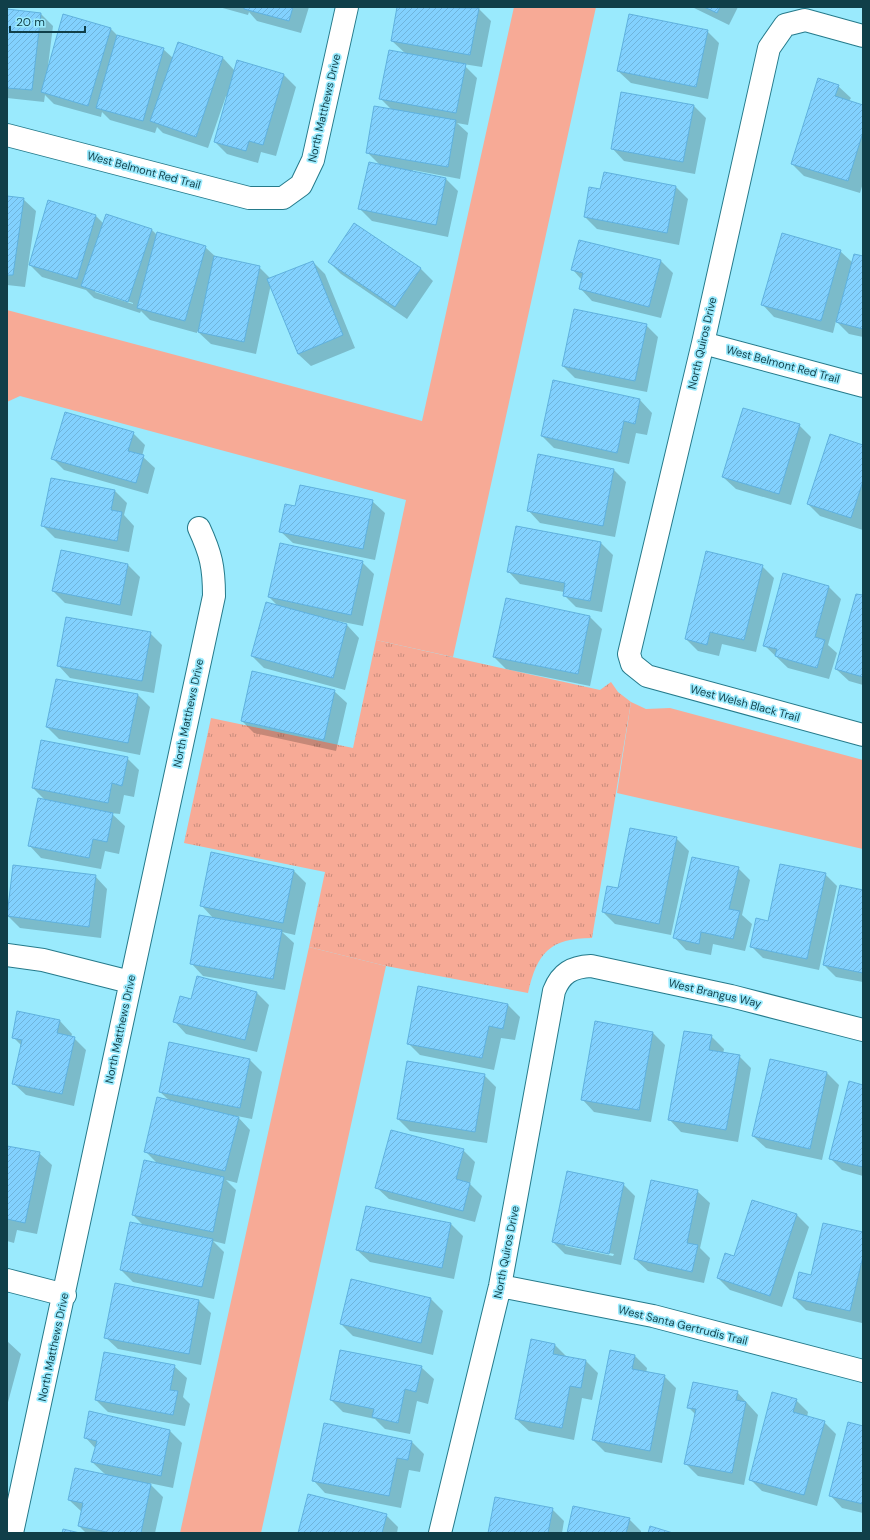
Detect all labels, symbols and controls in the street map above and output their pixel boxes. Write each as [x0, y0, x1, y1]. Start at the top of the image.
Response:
scale bar [10, 8, 85, 34]
text: 20 m [16, 14, 45, 30]
street label: North Matthews Drive [305, 52, 343, 164]
street label: West Belmont Red Trail [86, 148, 202, 192]
street label: North Quiros Drive [685, 296, 719, 390]
street label: West Belmont Red Trail [725, 342, 841, 386]
street label: North Matthews Drive [170, 657, 206, 769]
street label: West Welsh Black Trail [689, 682, 801, 724]
street label: North Matthews Drive [102, 973, 138, 1085]
street label: West Brangus Way [667, 976, 763, 1010]
street label: North Quiros Drive [490, 1204, 522, 1300]
street label: North Matthews Drive [35, 1291, 71, 1403]
street label: West Santa Gertrudis Trail [617, 1302, 749, 1348]

